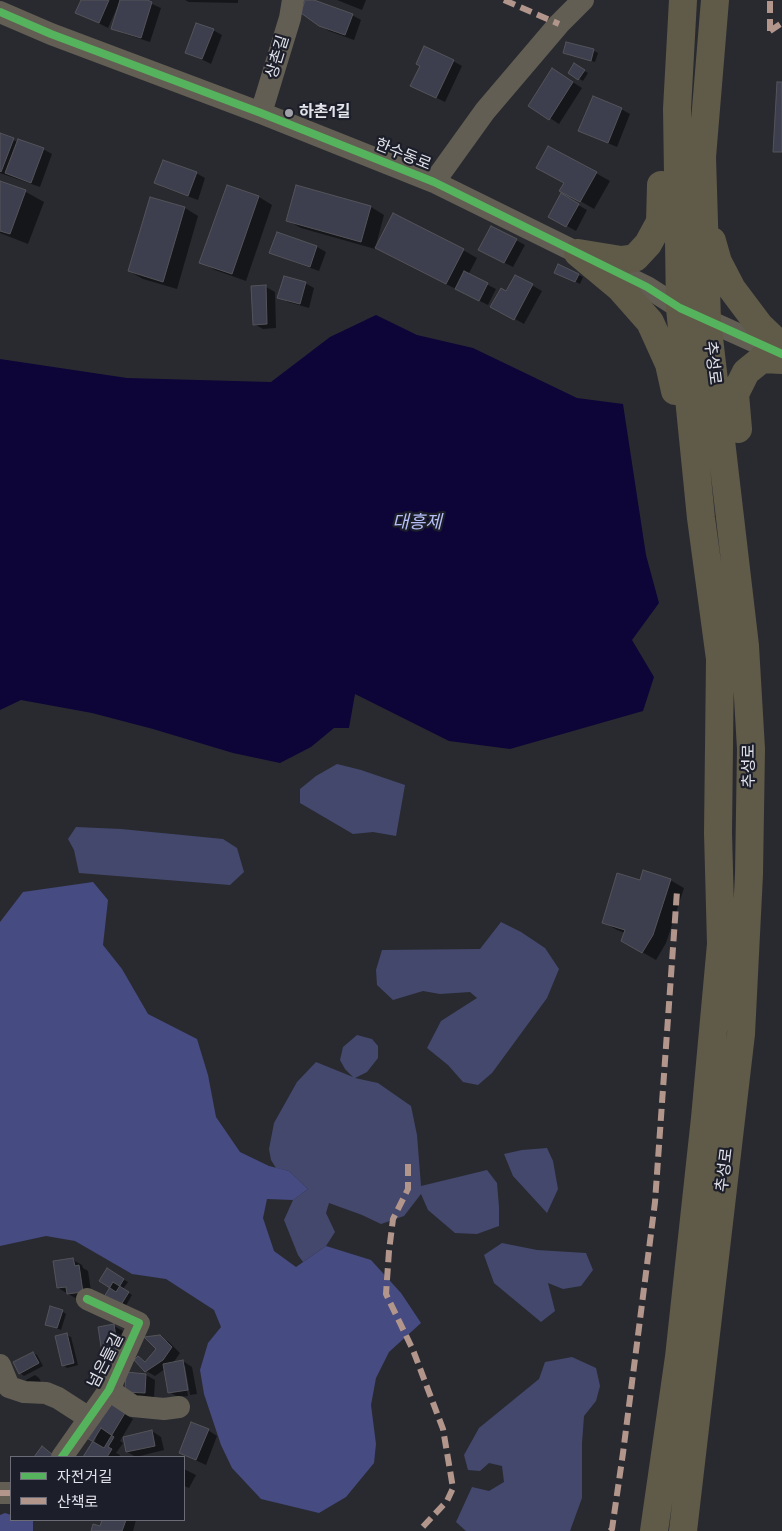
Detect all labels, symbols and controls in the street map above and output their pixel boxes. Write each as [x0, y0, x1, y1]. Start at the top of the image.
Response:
street label: 상촌길 [262, 33, 294, 81]
place label: 하촌1길 [299, 103, 350, 123]
marker: 하촌1길 [283, 107, 295, 119]
street label: 한수동로 [372, 135, 434, 175]
street label: 추성로 [700, 340, 724, 386]
water label: 대흥제 [392, 512, 442, 534]
street label: 추성로 [740, 744, 760, 788]
street label: 추성로 [713, 1147, 737, 1193]
street label: 넘은들길 [84, 1330, 128, 1392]
legend [10, 1456, 185, 1521]
text: 자전거길 [57, 1467, 112, 1486]
text: 산책로 [57, 1492, 98, 1511]

